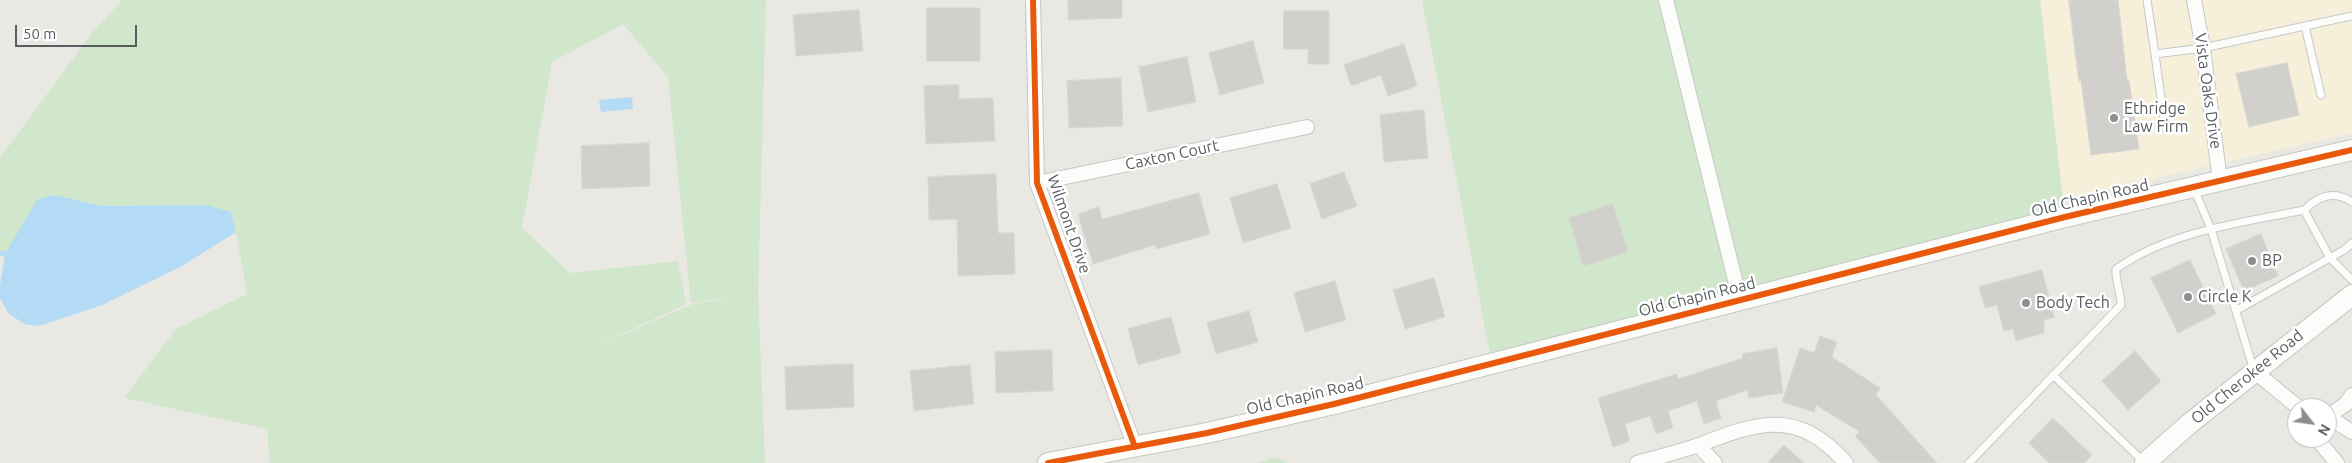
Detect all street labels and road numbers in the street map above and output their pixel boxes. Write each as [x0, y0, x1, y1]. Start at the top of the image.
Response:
street label: Vista Oaks Drive [2190, 32, 2226, 150]
street label: Caxton Court [1123, 136, 1221, 174]
street label: Wilmont Drive [1043, 172, 1095, 276]
street label: Old Chapin Road [2030, 175, 2150, 221]
street label: Old Chapin Road [1637, 273, 1757, 321]
street label: Old Cherokee Road [2187, 326, 2307, 428]
street label: Old Chapin Road [1245, 373, 1365, 419]

